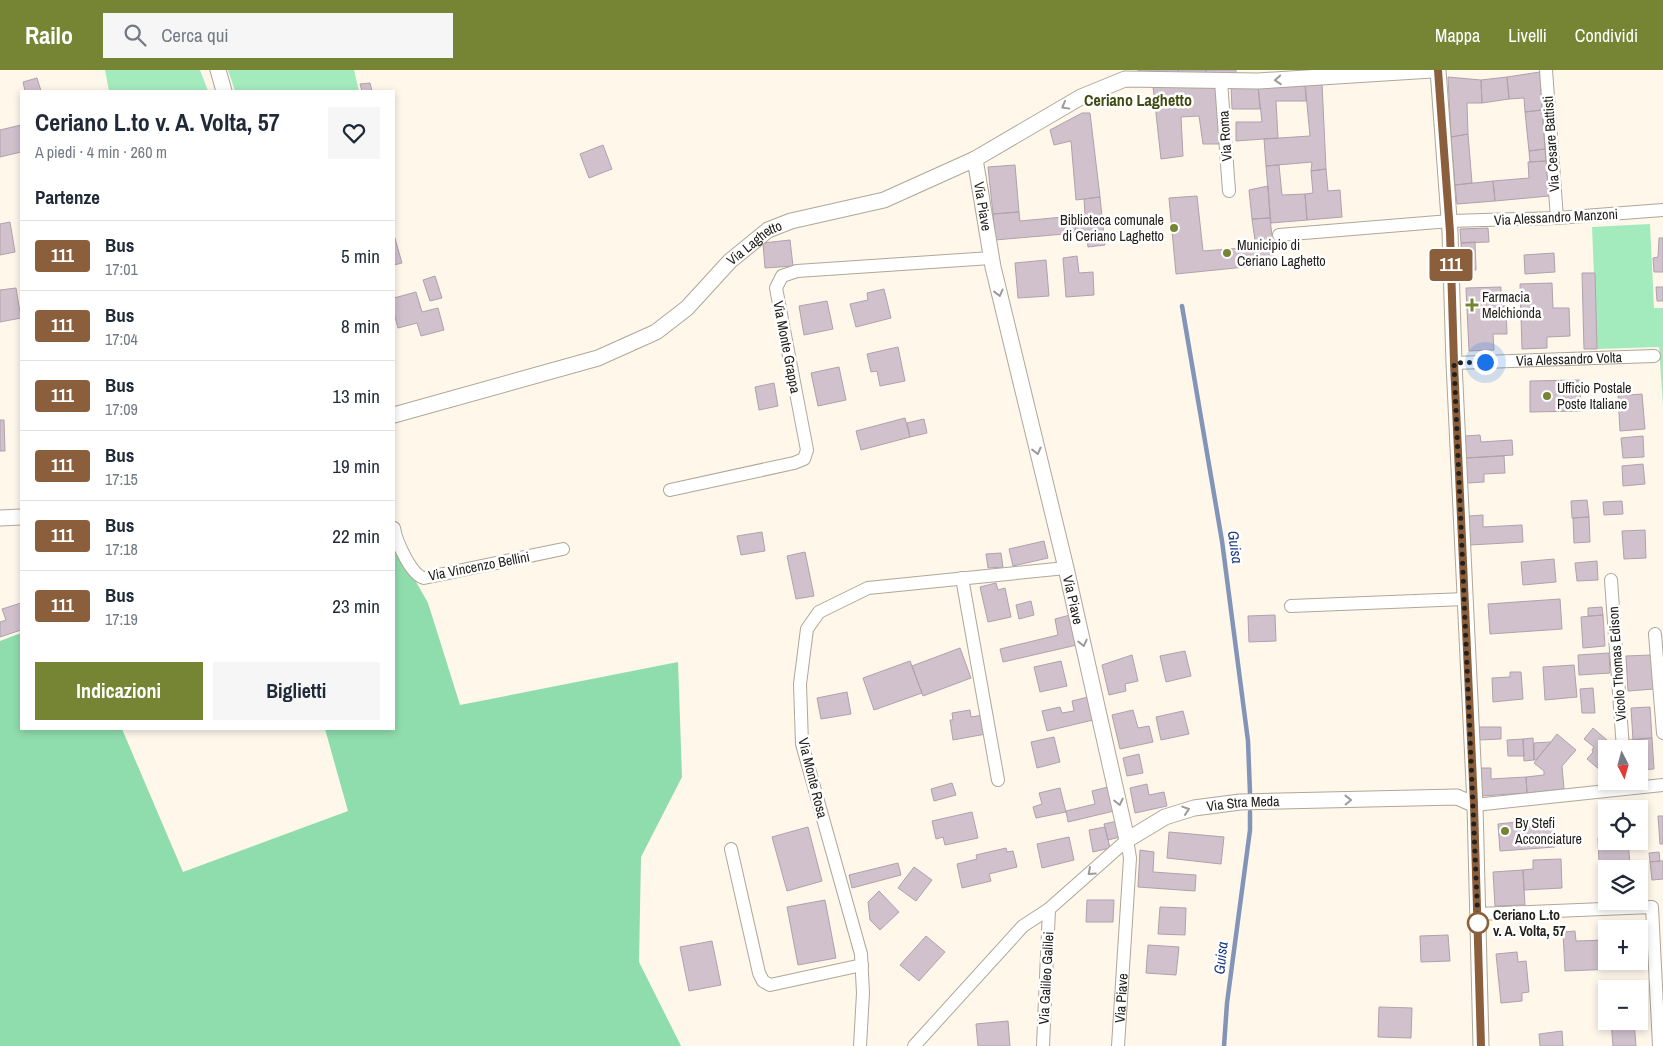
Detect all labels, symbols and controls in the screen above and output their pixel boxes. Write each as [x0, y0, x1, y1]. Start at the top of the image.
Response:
search box [103, 13, 453, 58]
text: Railo [25, 19, 73, 51]
icon: search [121, 21, 149, 49]
text: Cerca qui [161, 22, 229, 48]
text: Mappa [1435, 23, 1480, 48]
text: Livelli [1508, 23, 1547, 48]
text: Condividi [1575, 23, 1638, 48]
one-way arrow [1274, 74, 1282, 85]
district label: Ceriano Laghetto [1084, 89, 1192, 111]
street label: Via Cesare Battisti [1539, 95, 1563, 193]
one-way arrow [1061, 100, 1070, 110]
text: Ceriano L.to v. A. Volta, 57 [35, 106, 280, 138]
button: heart [328, 107, 380, 159]
street label: Via Roma [1214, 109, 1236, 162]
text: A piedi · 4 min · 260 m [35, 141, 167, 163]
street label: Via Piave [970, 180, 996, 232]
text: Partenze [35, 184, 100, 210]
street label: Via Alessandro Manzoni [1493, 205, 1619, 229]
place label: Biblioteca comunale di Ceriano Laghetto [1060, 211, 1164, 245]
street label: Via Laghetto [723, 216, 784, 269]
marker: Biblioteca comunale di Ceriano Laghetto [1168, 222, 1180, 234]
text: Bus [105, 232, 134, 258]
place label: Municipio di Ceriano Laghetto [1237, 236, 1326, 270]
text: 111 [51, 243, 74, 268]
text: 5 min [341, 243, 380, 269]
marker: Municipio di Ceriano Laghetto [1221, 247, 1233, 259]
line badge: 111 [1422, 249, 1480, 281]
text: 111 [1439, 252, 1463, 277]
text: 17:01 [105, 258, 138, 280]
place label: Farmacia Melchionda [1482, 288, 1542, 322]
one-way arrow [993, 289, 1004, 298]
street label: Via Monte Grappa [769, 299, 805, 395]
marker: Farmacia Melchionda [1466, 299, 1478, 311]
text: Bus [105, 302, 134, 328]
text: 111 [51, 313, 74, 338]
text: 8 min [341, 313, 380, 339]
text: 17:04 [105, 328, 138, 350]
street label: Via Alessandro Volta [1516, 348, 1623, 370]
your location [1473, 350, 1498, 375]
text: Bus [105, 372, 134, 398]
place label: Ufficio Postale Poste Italiane [1557, 379, 1631, 413]
text: 111 [51, 383, 74, 408]
text: 13 min [332, 383, 380, 409]
marker: Ufficio Postale Poste Italiane [1541, 390, 1553, 402]
text: 17:09 [105, 398, 138, 420]
text: Bus [105, 442, 134, 468]
one-way arrow [1031, 447, 1042, 456]
text: 111 [51, 453, 74, 478]
text: 19 min [332, 453, 380, 479]
text: 17:15 [105, 468, 138, 490]
text: Bus [105, 512, 134, 538]
text: 111 [51, 523, 74, 548]
text: 22 min [332, 523, 380, 549]
water label: Guisa [1223, 529, 1248, 565]
text: 17:18 [105, 538, 138, 560]
street label: Via Vincenzo Bellini [427, 547, 531, 585]
street label: Via Piave [1059, 574, 1087, 626]
text: Bus [105, 582, 134, 608]
text: 111 [51, 593, 74, 618]
text: 23 min [332, 593, 380, 619]
street label: Vicolo Thomas Edison [1604, 606, 1630, 722]
text: 17:19 [105, 608, 138, 630]
one-way arrow [1077, 639, 1088, 648]
button: Indicazioni [35, 662, 203, 720]
button: Biglietti [213, 662, 380, 720]
street label: Via Monte Rosa [794, 736, 832, 821]
north arrow [1598, 740, 1648, 790]
map controls [1598, 740, 1648, 1030]
street label: Via Stra Meda [1205, 792, 1280, 815]
one-way arrow [1344, 794, 1352, 805]
one-way arrow [1113, 797, 1124, 806]
button: locate [1598, 800, 1648, 850]
one-way arrow [1182, 806, 1190, 816]
place label: By Stefi Acconciature [1514, 814, 1582, 848]
marker: By Stefi Acconciature [1499, 825, 1511, 837]
button: layers [1598, 860, 1648, 910]
one-way arrow [1087, 866, 1096, 875]
place label: Ceriano L.to v. A. Volta, 57 [1493, 906, 1566, 940]
marker: Ceriano L.to v. A. Volta, 57 [1467, 912, 1489, 934]
button: + [1598, 920, 1648, 970]
street label: Via Galileo Galilei [1035, 931, 1057, 1025]
water label: Guisa [1208, 940, 1233, 975]
street label: Via Piave [1110, 973, 1132, 1023]
button: − [1598, 980, 1648, 1030]

